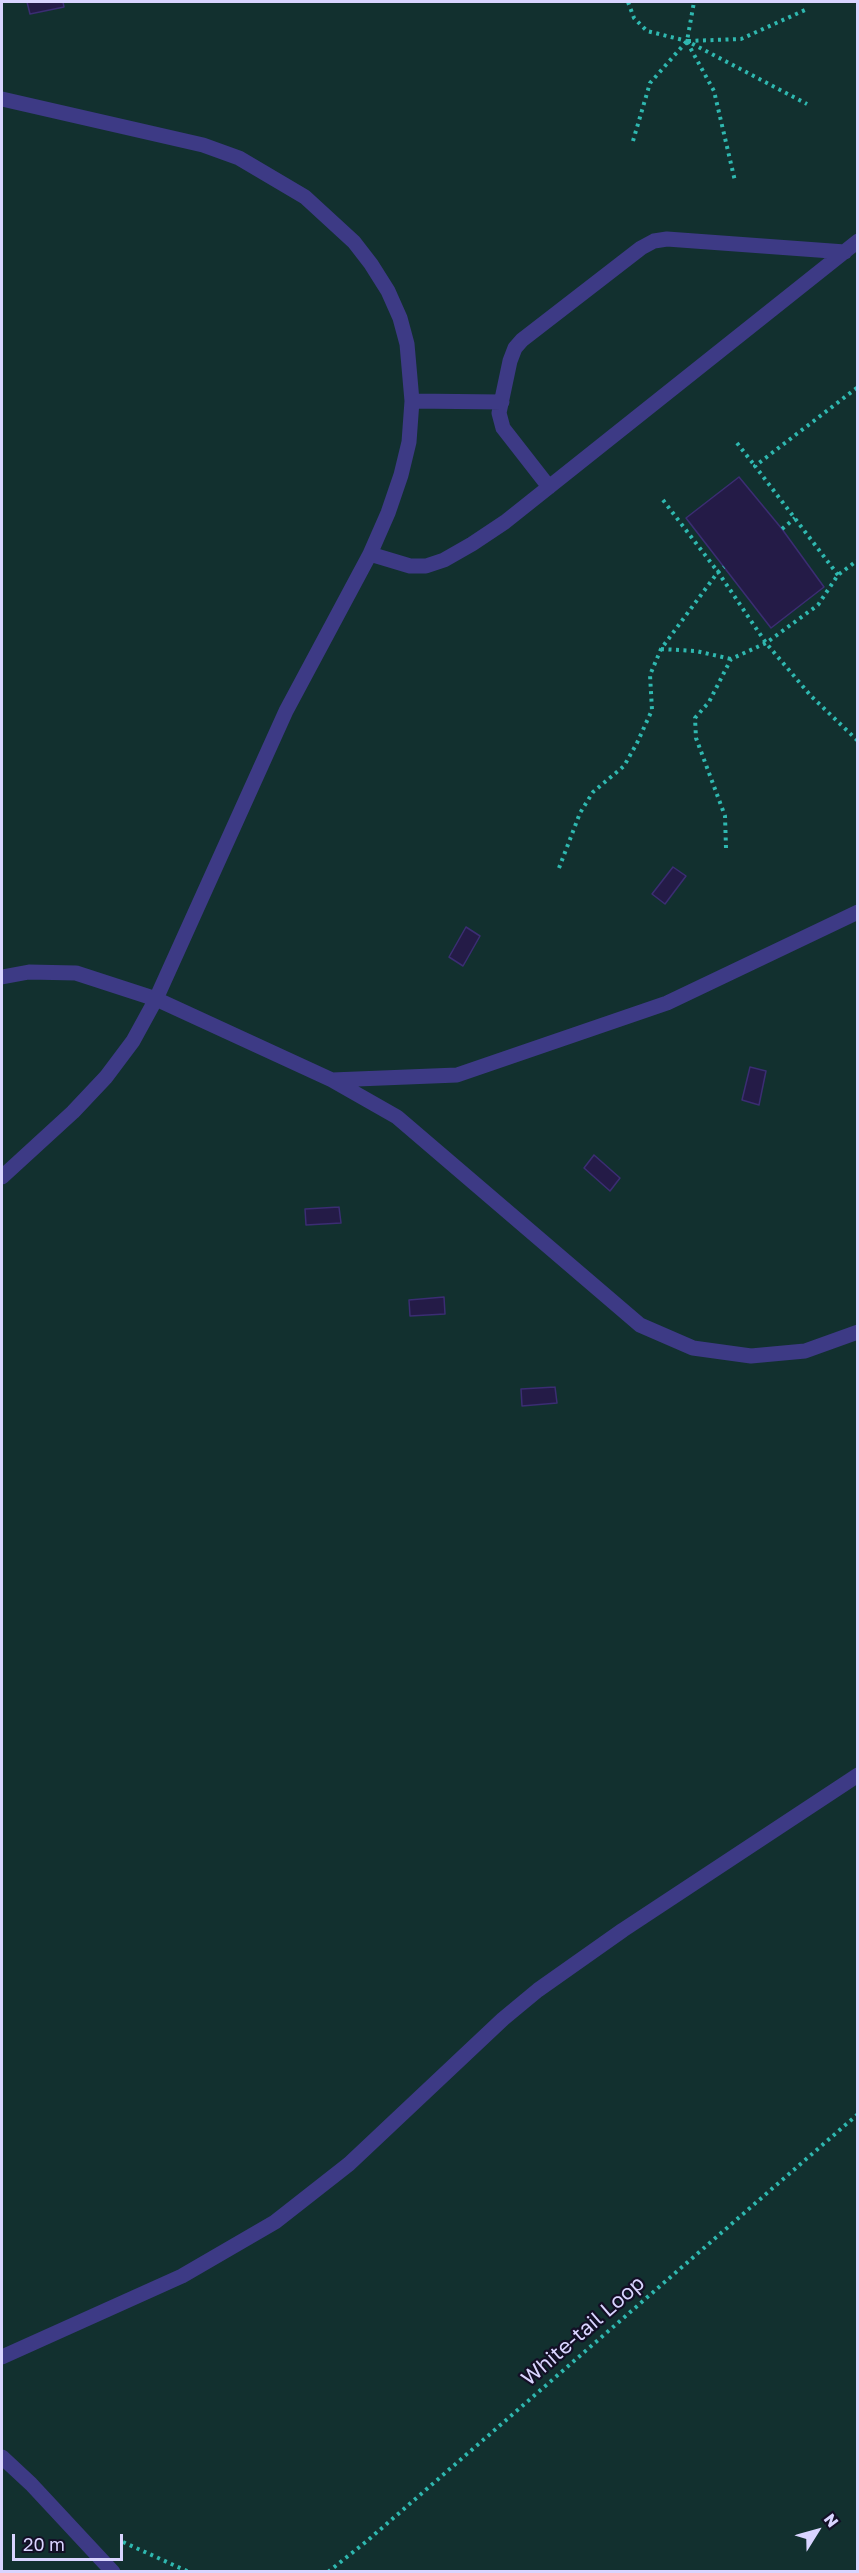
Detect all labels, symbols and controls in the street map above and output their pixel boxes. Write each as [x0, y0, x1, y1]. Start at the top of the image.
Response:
street label: White-tail Loop [516, 2271, 650, 2391]
north arrow [787, 2501, 847, 2561]
text: N [820, 2509, 843, 2531]
scale bar [15, 2522, 126, 2560]
text: 20 m [23, 2533, 65, 2555]

